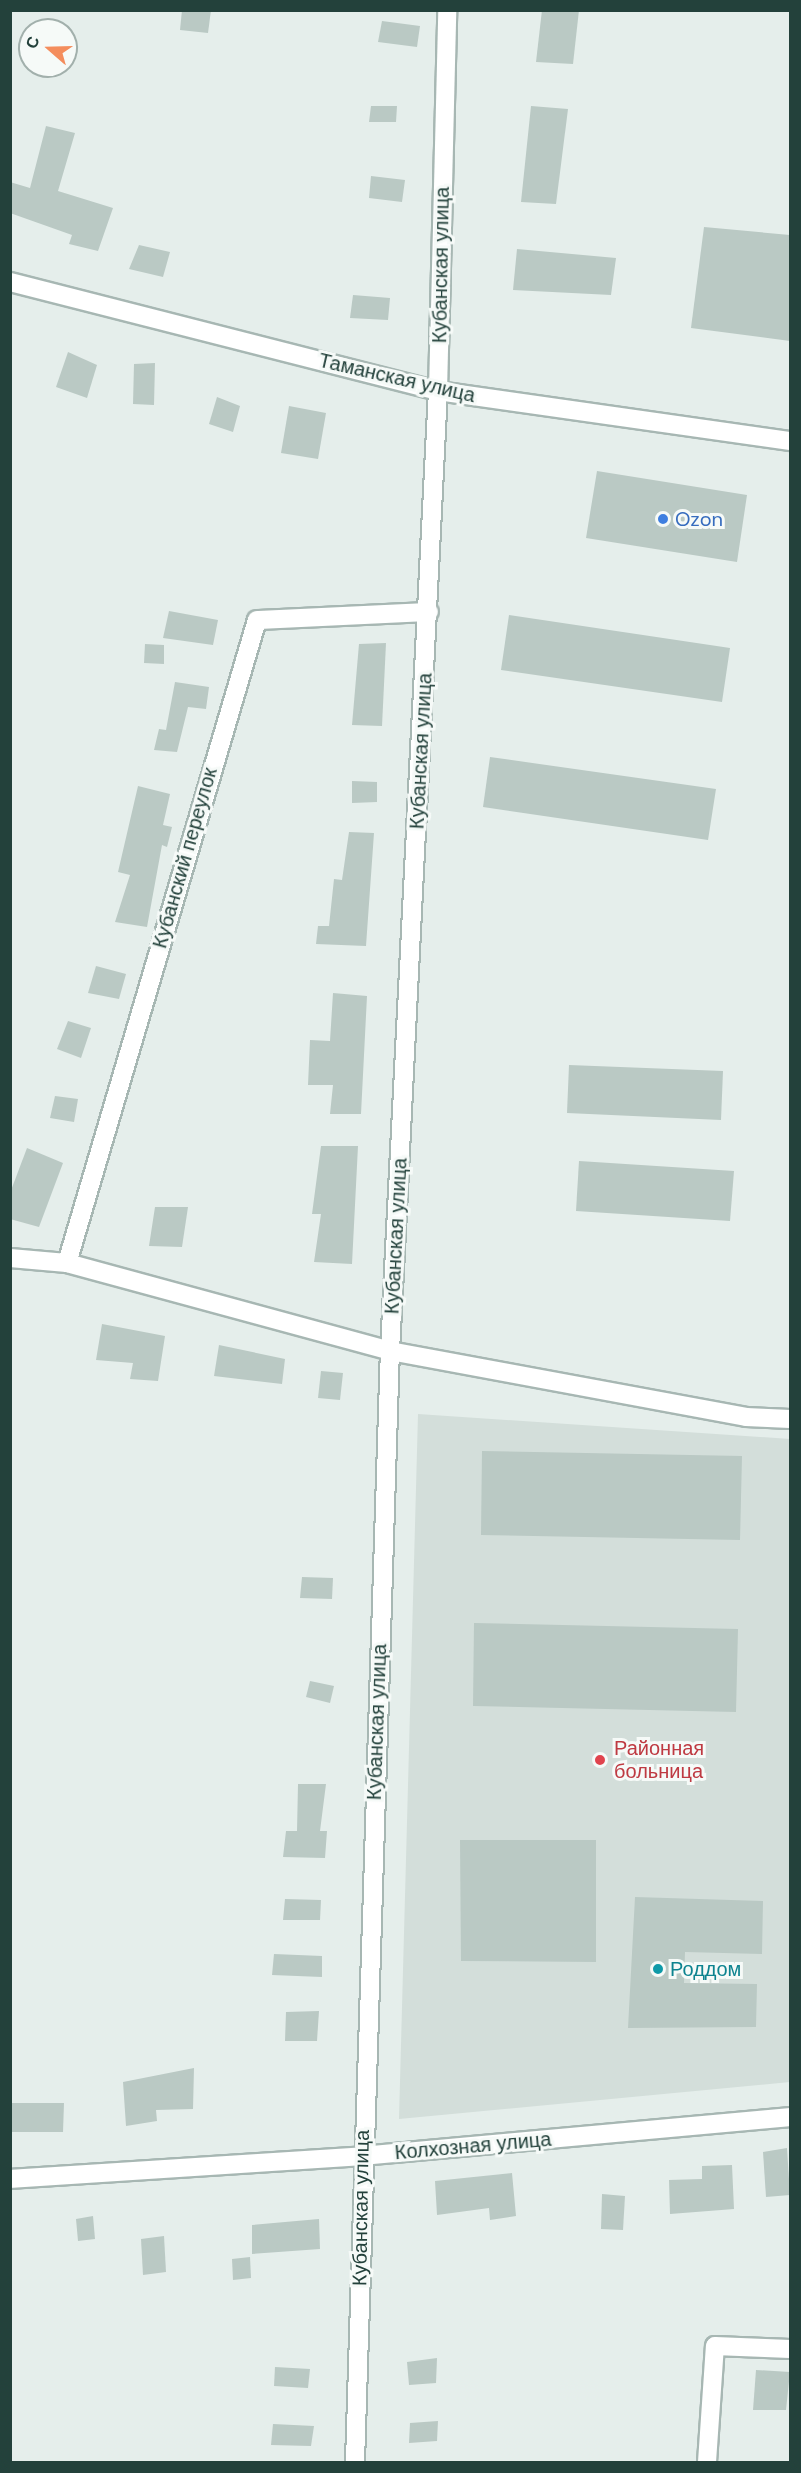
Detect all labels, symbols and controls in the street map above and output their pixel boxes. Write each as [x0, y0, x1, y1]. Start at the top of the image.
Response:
north arrow [18, 18, 78, 78]
text: С [21, 33, 44, 51]
street label: Кубанская улица [428, 187, 454, 343]
street label: Таманская улица [316, 348, 478, 408]
place label: Ozon [675, 507, 723, 531]
marker: Ozon [656, 512, 670, 526]
street label: Кубанская улица [405, 672, 437, 830]
street label: Кубанский переулок [148, 765, 222, 951]
street label: Кубанская улица [380, 1157, 412, 1315]
street label: Кубанская улица [362, 1643, 392, 1801]
place label: Районная больница [614, 1736, 704, 1783]
marker: Районная больница [591, 1751, 609, 1769]
place label: Роддом [670, 1957, 741, 1981]
marker: Роддом [651, 1962, 665, 1976]
street label: Колхозная улица [394, 2127, 552, 2165]
street label: Кубанская улица [348, 2130, 374, 2286]

